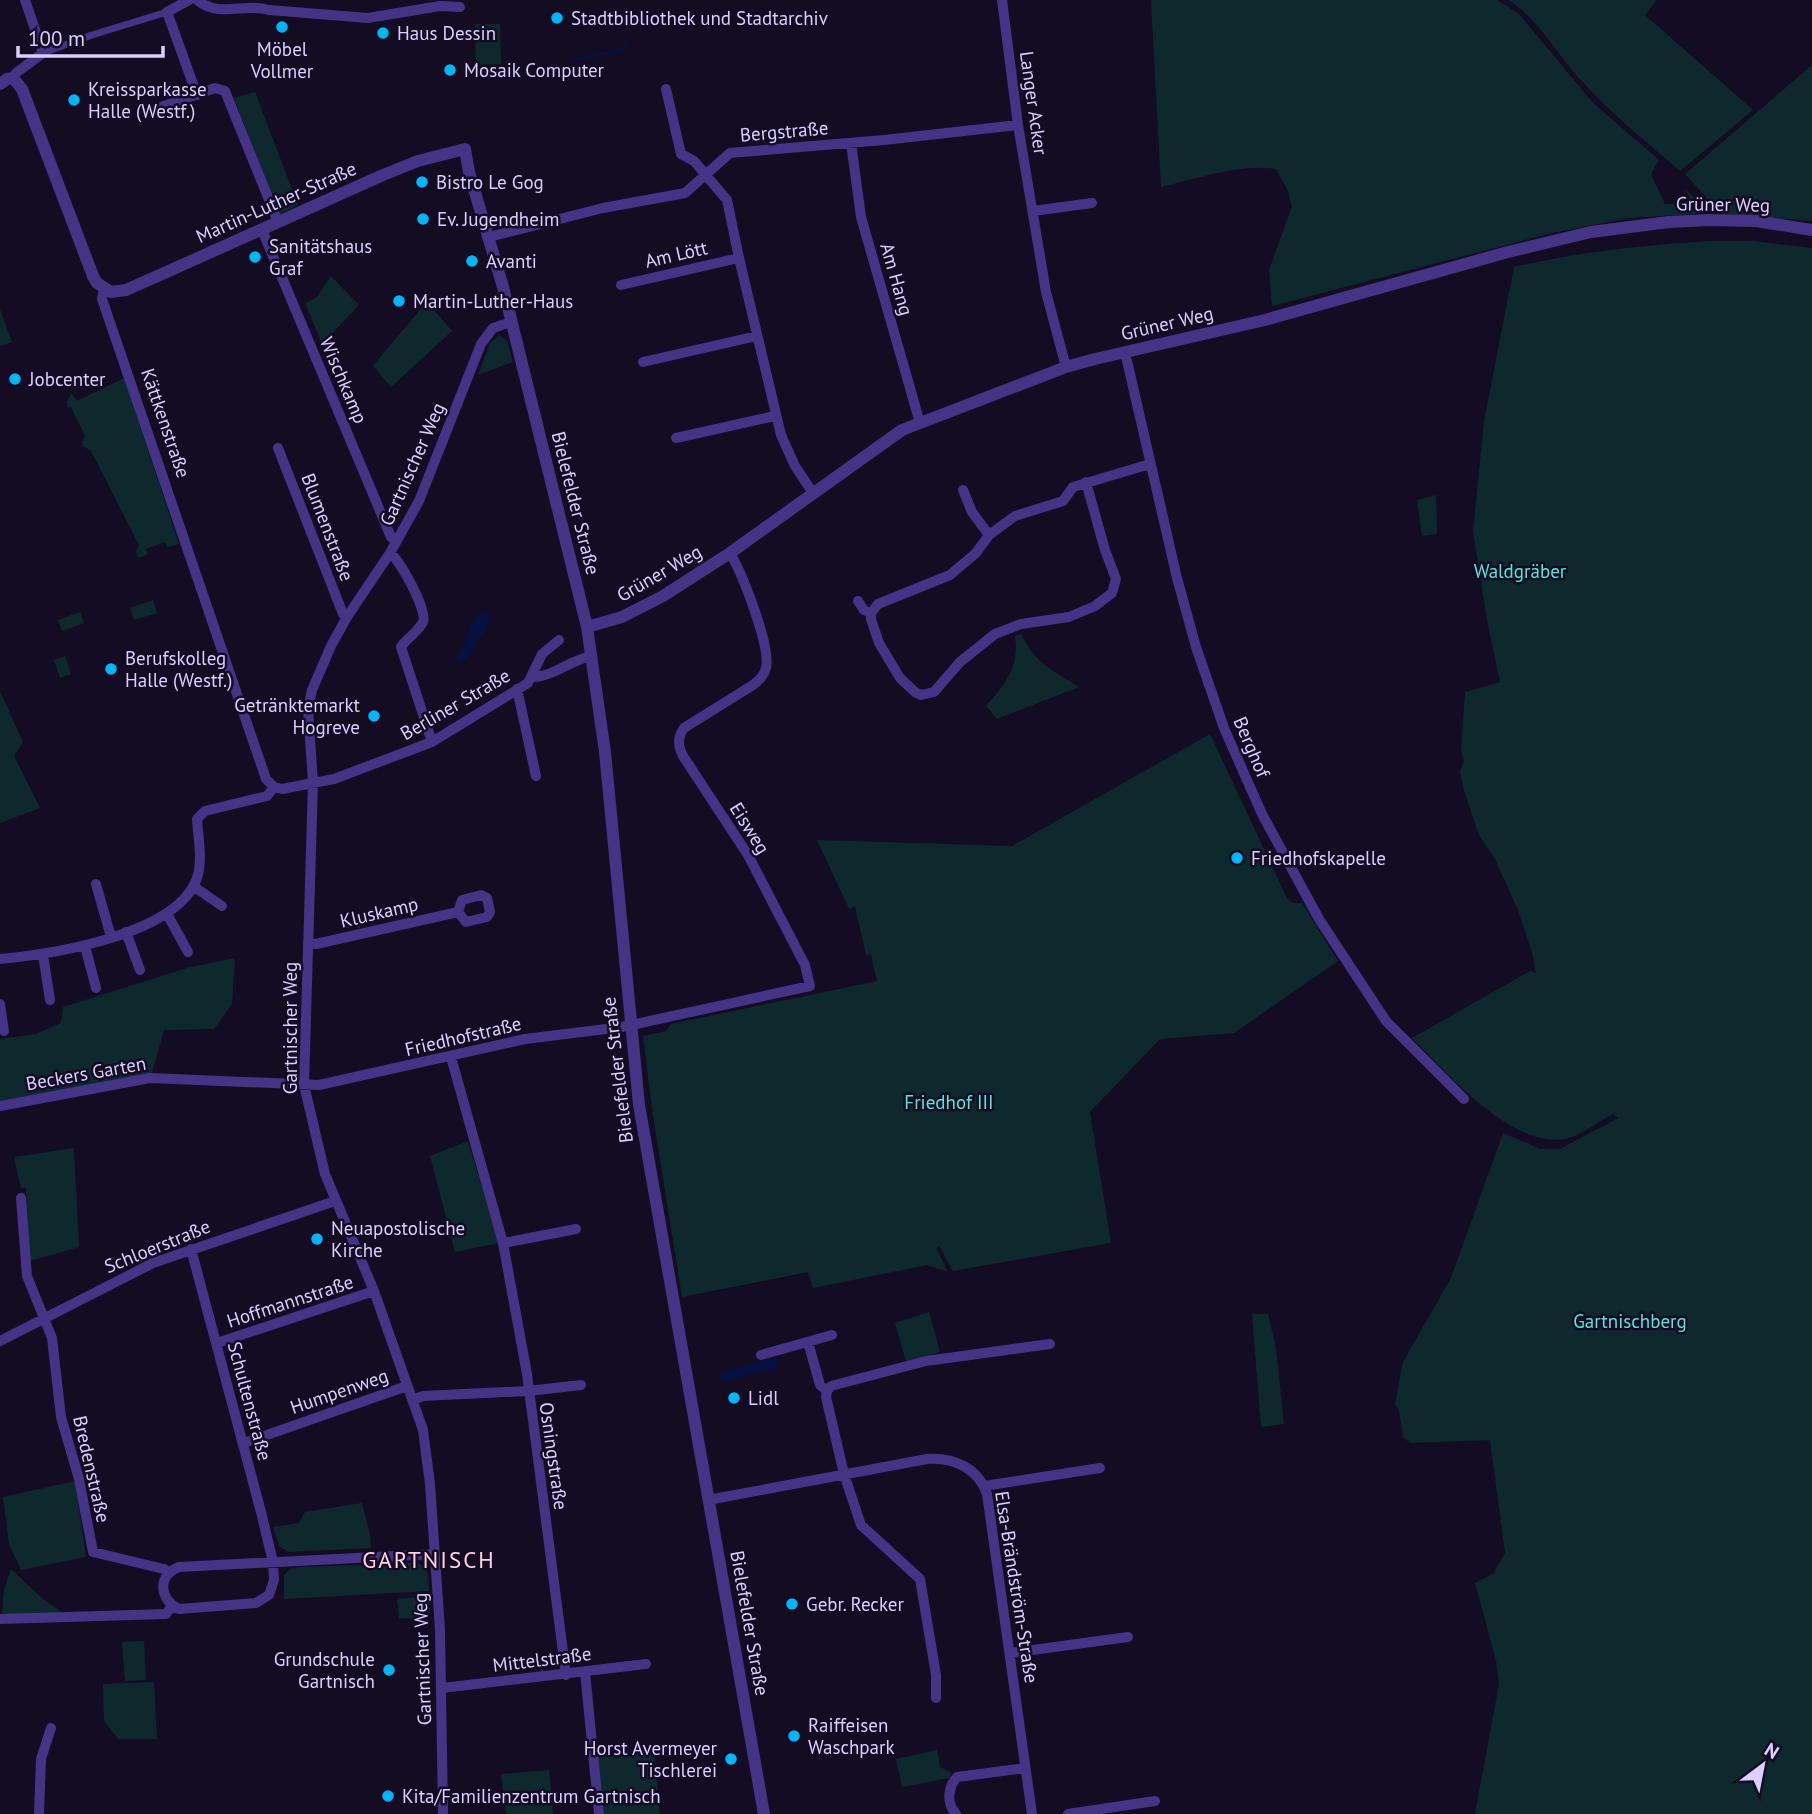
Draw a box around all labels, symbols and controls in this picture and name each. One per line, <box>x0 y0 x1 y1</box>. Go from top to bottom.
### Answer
place label: Stadtbibliothek und Stadtarchiv <box>571 6 828 30</box>
marker: Stadtbibliothek und Stadtarchiv <box>549 10 565 26</box>
scale bar <box>18 14 163 58</box>
marker: Möbel Vollmer <box>274 19 290 35</box>
place label: Haus Dessin <box>397 21 496 45</box>
text: 100 m <box>28 25 85 52</box>
marker: Haus Dessin <box>375 25 391 41</box>
place label: Möbel Vollmer <box>250 37 314 83</box>
street label: Langer Acker <box>1015 50 1053 157</box>
place label: Mosaik Computer <box>464 58 605 82</box>
marker: Mosaik Computer <box>442 62 458 78</box>
place label: Kreissparkasse Halle (Westf.) <box>88 77 207 123</box>
marker: Kreissparkasse Halle (Westf.) <box>66 92 82 108</box>
street label: Bergstraße <box>739 115 829 147</box>
street label: Martin-Luther-Straße <box>192 156 360 248</box>
place label: Bistro Le Gog <box>436 170 544 194</box>
marker: Bistro Le Gog <box>414 174 430 190</box>
street label: Grüner Weg <box>1676 191 1770 217</box>
place label: Ev. Jugendheim <box>437 207 559 231</box>
marker: Ev. Jugendheim <box>415 211 431 227</box>
place label: Sanitätshaus Graf <box>269 234 372 280</box>
street label: Am Lött <box>642 235 710 273</box>
street label: Am Hang <box>875 240 919 318</box>
marker: Sanitätshaus Graf <box>247 249 263 265</box>
place label: Avanti <box>486 249 537 273</box>
marker: Avanti <box>464 253 480 269</box>
place label: Martin-Luther-Haus <box>413 289 573 313</box>
marker: Martin-Luther-Haus <box>391 293 407 309</box>
street label: Grüner Weg <box>1118 301 1216 345</box>
street label: Wischkamp <box>315 333 373 427</box>
street label: Kättkenstraße <box>136 365 196 481</box>
place label: Jobcenter <box>28 367 106 391</box>
marker: Jobcenter <box>7 371 23 387</box>
street label: Gartnischer Weg <box>374 399 450 529</box>
street label: Bielefelder Straße <box>547 429 605 577</box>
street label: Blumenstraße <box>296 470 360 584</box>
street label: Grüner Weg <box>612 539 706 607</box>
park label: Waldgräber <box>1474 559 1567 583</box>
place label: Berufskolleg Halle (Westf.) <box>125 646 232 692</box>
marker: Berufskolleg Halle (Westf.) <box>103 661 119 677</box>
street label: Berliner Straße <box>396 663 514 745</box>
place label: Getränktemarkt Hogreve <box>234 693 361 739</box>
marker: Getränktemarkt Hogreve <box>366 708 382 724</box>
street label: Berghof <box>1228 713 1276 782</box>
street label: Eisweg <box>725 798 775 858</box>
place label: Friedhofskapelle <box>1251 846 1386 870</box>
marker: Friedhofskapelle <box>1229 850 1245 866</box>
street label: Kluskamp <box>338 891 420 933</box>
street label: Gartnischer Weg <box>278 962 302 1094</box>
street label: Bielefelder Straße <box>596 996 638 1144</box>
street label: Friedhofstraße <box>402 1011 524 1061</box>
street label: Beckers Garten <box>24 1051 148 1095</box>
park label: Friedhof III <box>904 1090 994 1114</box>
street label: Schloerstraße <box>101 1214 213 1278</box>
place label: Neuapostolische Kirche <box>331 1216 465 1262</box>
marker: Neuapostolische Kirche <box>309 1231 325 1247</box>
street label: Hoffmannstraße <box>224 1269 356 1333</box>
park label: Gartnischberg <box>1573 1309 1687 1333</box>
street label: Schultenstraße <box>223 1339 277 1463</box>
street label: Humpenweg <box>287 1363 391 1419</box>
place label: Lidl <box>748 1386 779 1410</box>
marker: Lidl <box>726 1390 742 1406</box>
street label: Osningstraße <box>535 1401 573 1511</box>
street label: Bredenstraße <box>68 1413 116 1525</box>
street label: Elsa-Brändström-Straße <box>990 1489 1044 1685</box>
district label: GARTNISCH <box>362 1545 496 1574</box>
street label: Bielefelder Straße <box>725 1549 775 1697</box>
street label: Gartnischer Weg <box>408 1592 436 1726</box>
place label: Gebr. Recker <box>806 1592 904 1616</box>
marker: Gebr. Recker <box>784 1596 800 1612</box>
street label: Mittelstraße <box>491 1641 593 1677</box>
place label: Grundschule Gartnisch <box>274 1647 375 1693</box>
marker: Grundschule Gartnisch <box>381 1662 397 1678</box>
place label: Raiffeisen Waschpark <box>808 1713 895 1759</box>
marker: Raiffeisen Waschpark <box>786 1728 802 1744</box>
north arrow <box>1728 1730 1798 1800</box>
place label: Horst Avermeyer Tischlerei <box>584 1736 718 1782</box>
text: N <box>1760 1737 1784 1764</box>
marker: Horst Avermeyer Tischlerei <box>723 1751 739 1767</box>
place label: Kita/Familienzentrum Gartnisch <box>402 1784 661 1808</box>
marker: Kita/Familienzentrum Gartnisch <box>380 1788 396 1804</box>

